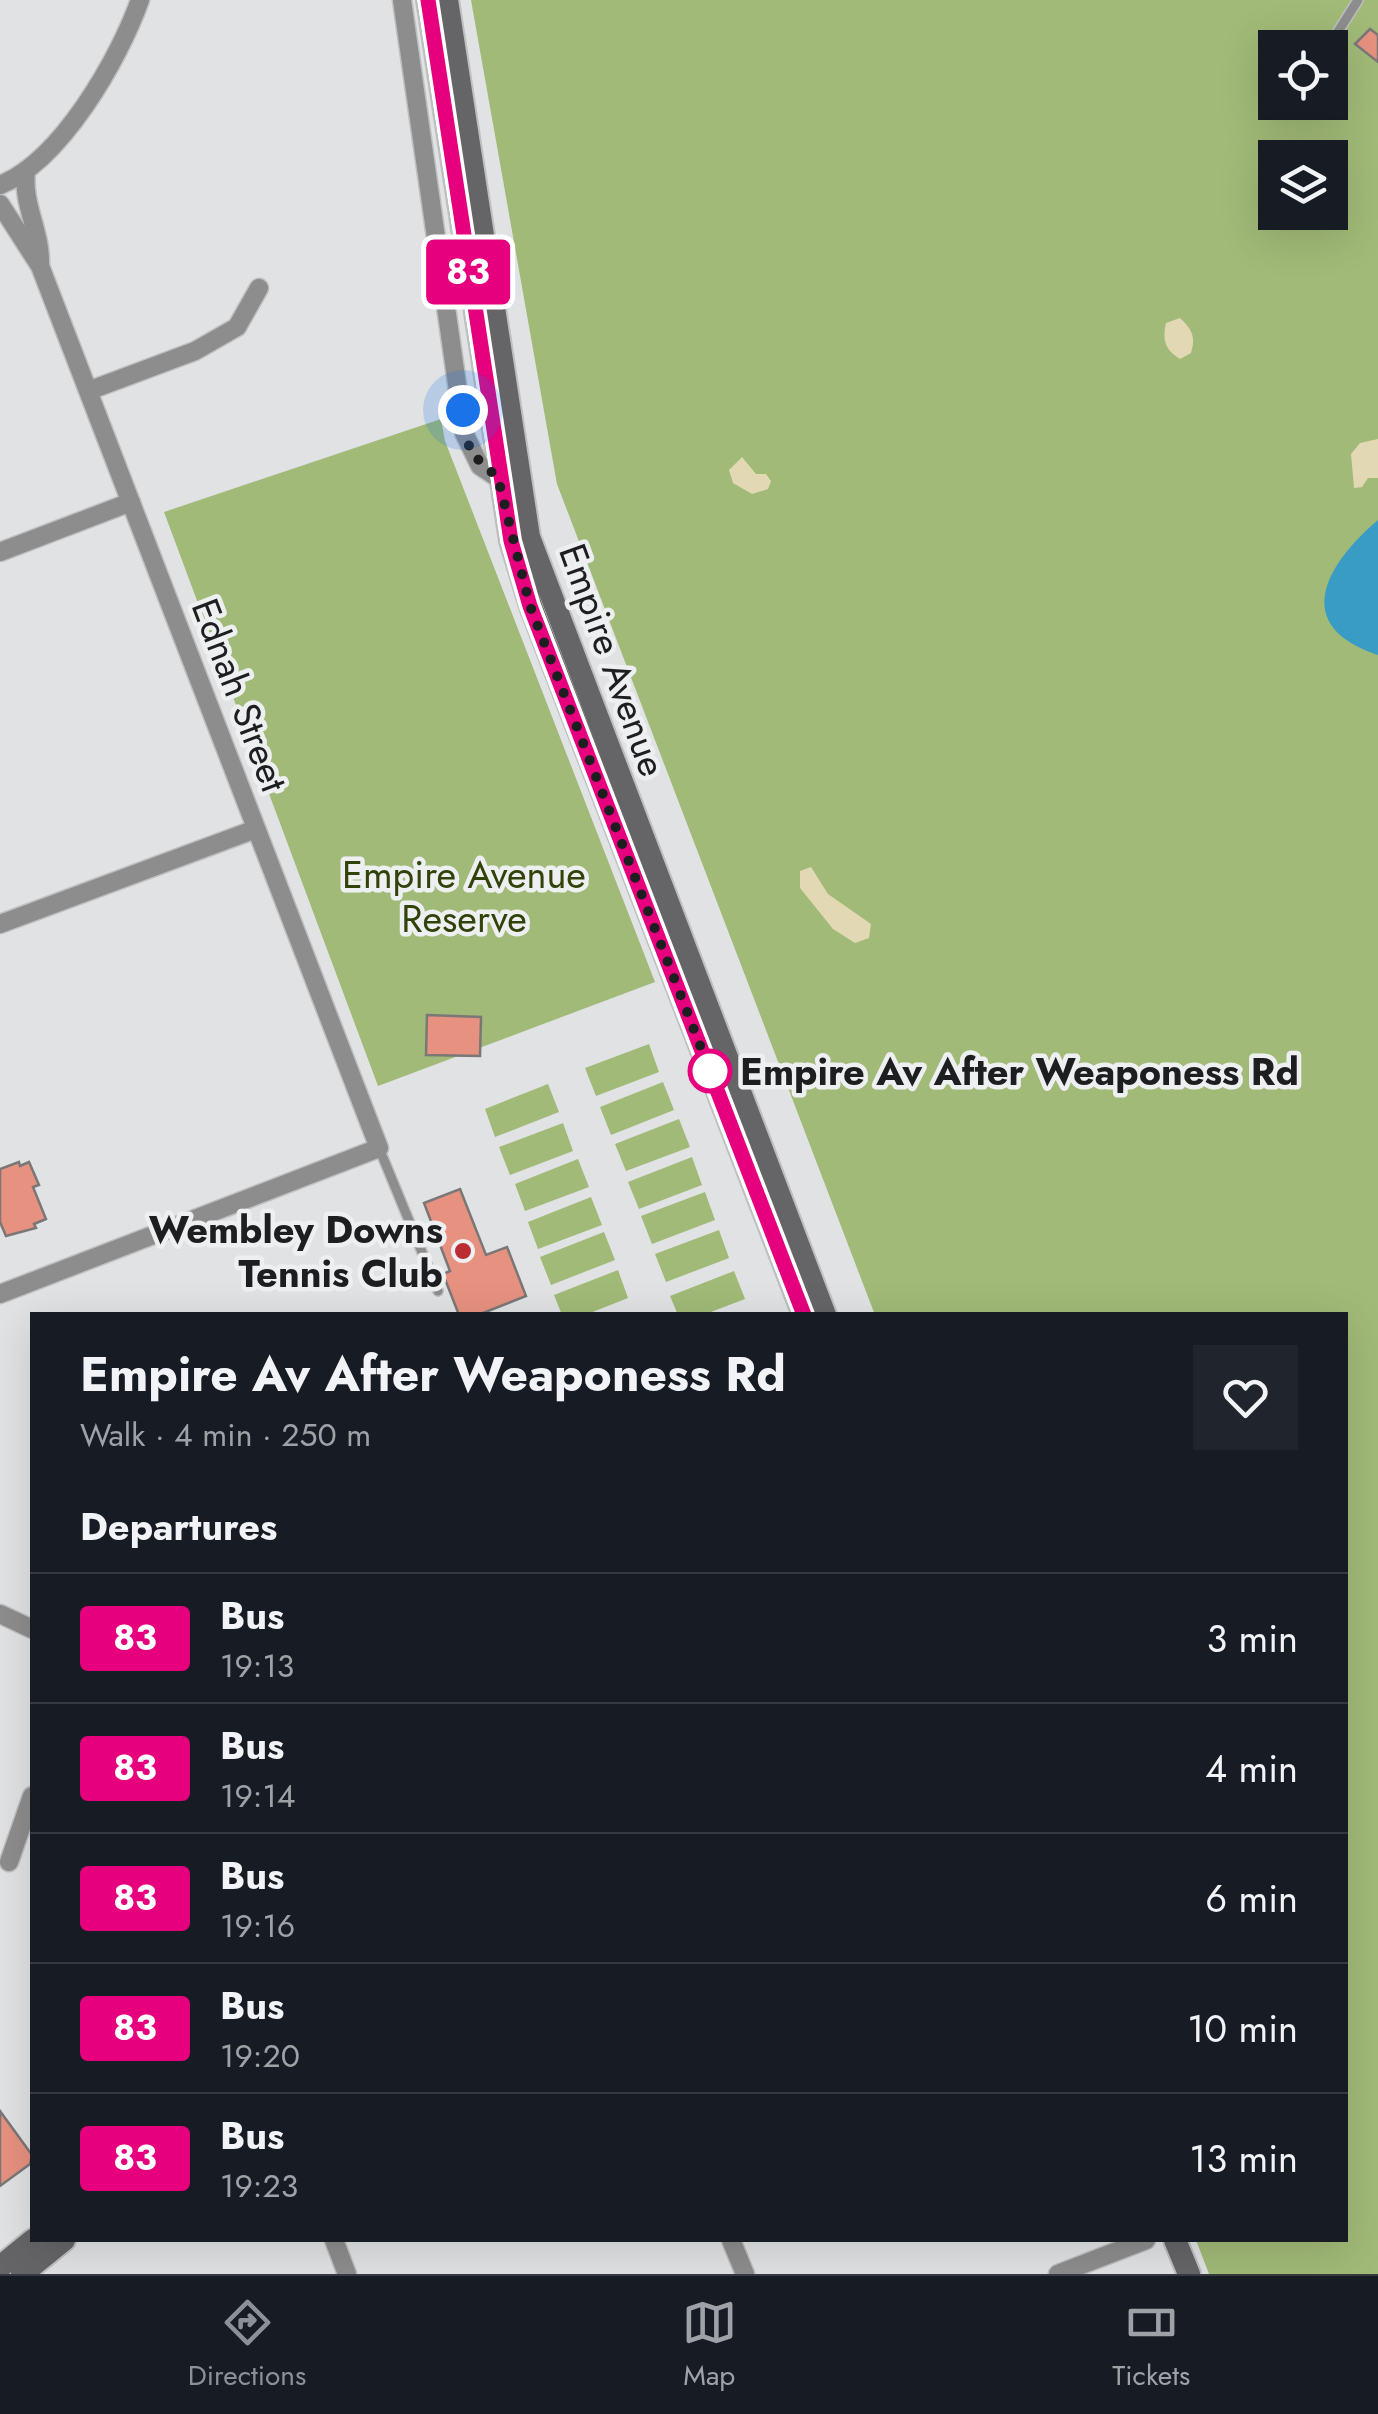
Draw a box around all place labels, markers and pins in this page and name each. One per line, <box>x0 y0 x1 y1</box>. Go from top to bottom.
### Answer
place label: Empire Av After Weaponess Rd <box>740 1044 1299 1099</box>
marker: Empire Av After Weaponess Rd <box>689 1050 731 1092</box>
place label: Wembley Downs Tennis Club <box>149 1202 443 1301</box>
marker: Wembley Downs Tennis Club <box>452 1240 474 1262</box>

